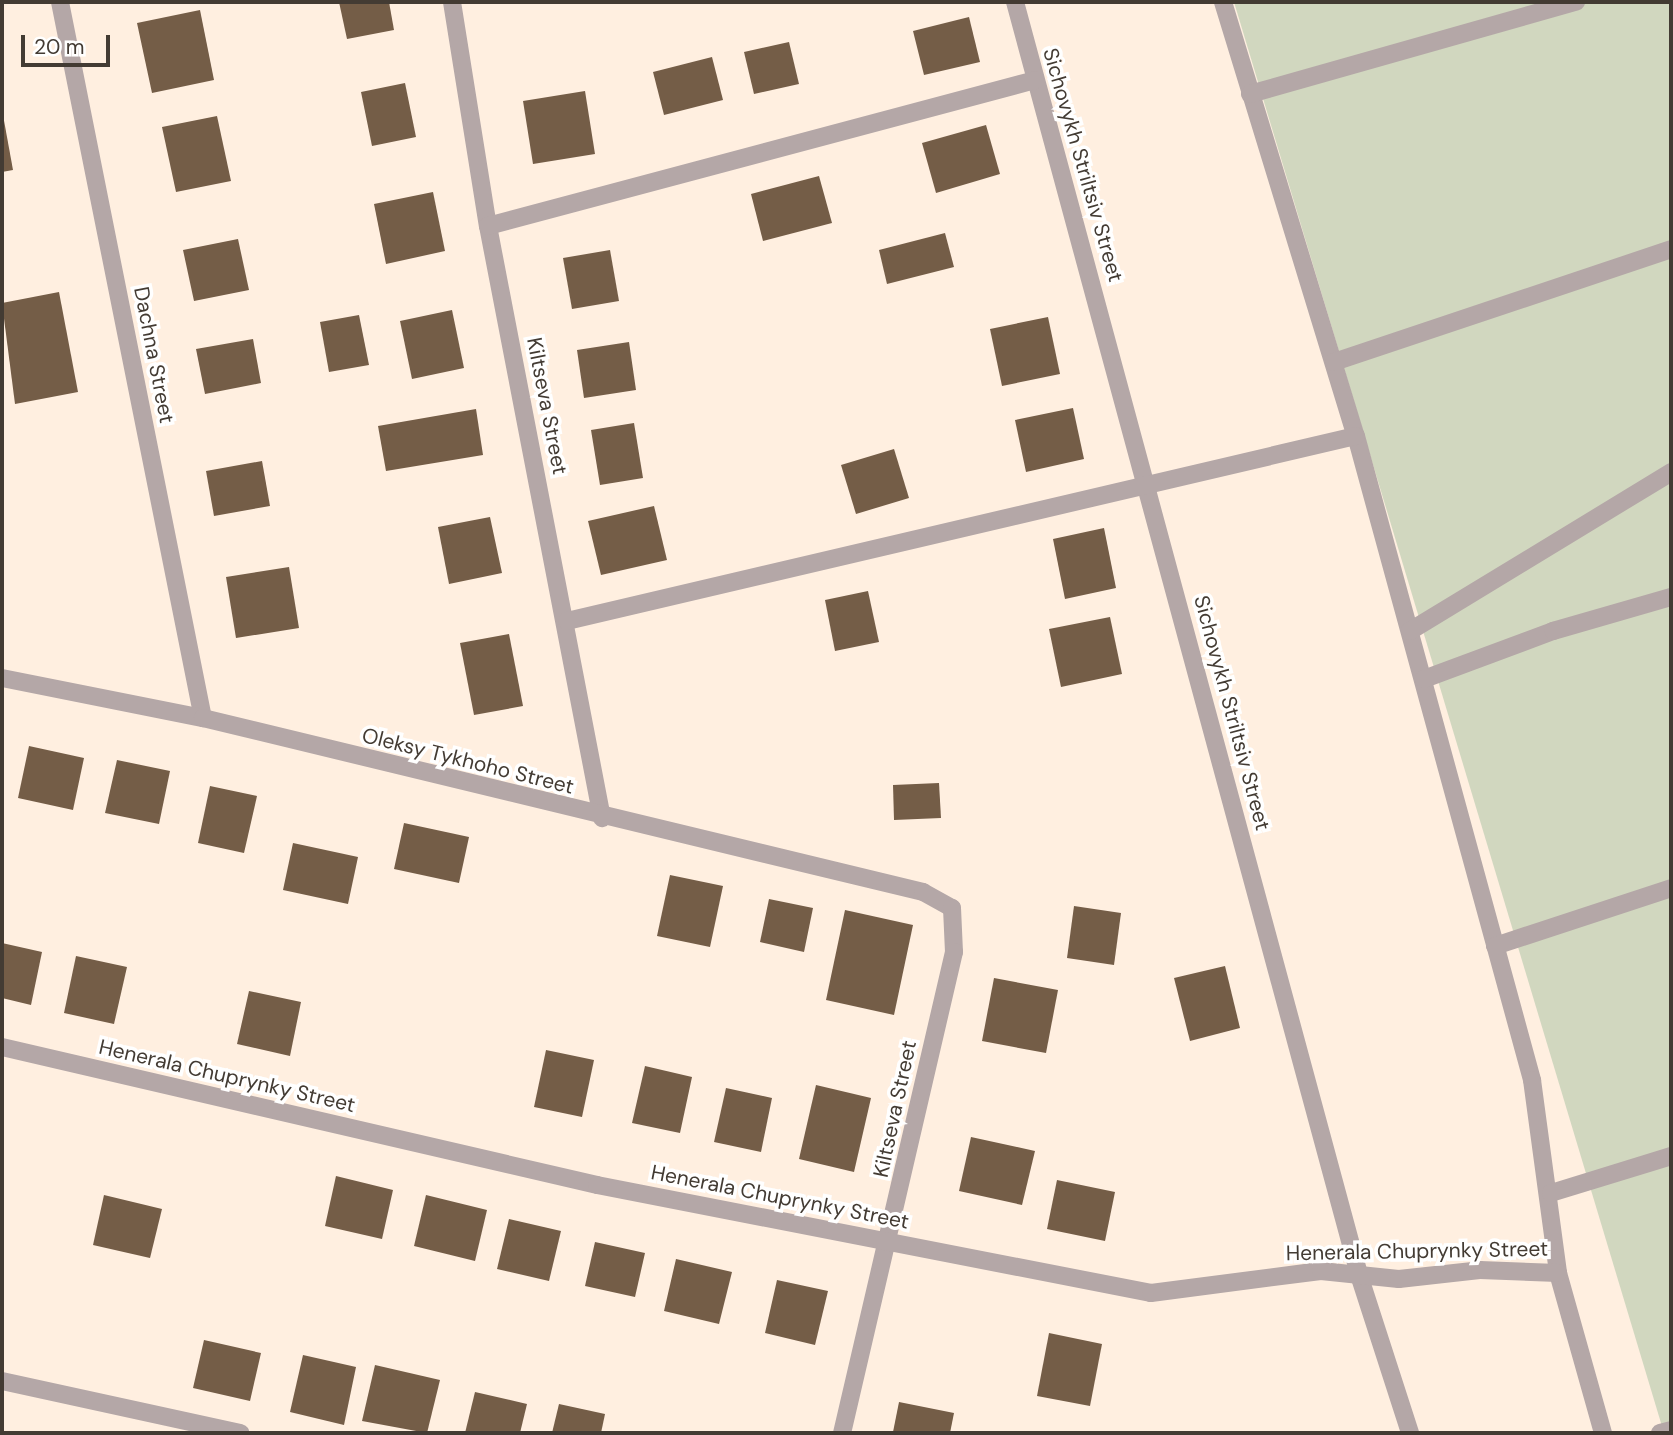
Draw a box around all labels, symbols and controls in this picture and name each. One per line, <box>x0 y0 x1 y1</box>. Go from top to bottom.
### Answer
scale bar <box>24 21 114 65</box>
text: 20 m <box>34 33 85 61</box>
street label: Sichovykh Striltsiv Street <box>1038 45 1128 285</box>
street label: Dachna Street <box>128 285 180 425</box>
street label: Kiltseva Street <box>521 335 573 477</box>
street label: Sichovykh Striltsiv Street <box>1188 593 1276 833</box>
street label: Oleksy Tykhoho Street <box>360 722 576 800</box>
street label: Henerala Chuprynky Street <box>96 1034 358 1118</box>
street label: Kiltseva Street <box>868 1038 922 1180</box>
street label: Henerala Chuprynky Street <box>649 1160 911 1234</box>
street label: Henerala Chuprynky Street <box>1286 1236 1548 1266</box>

